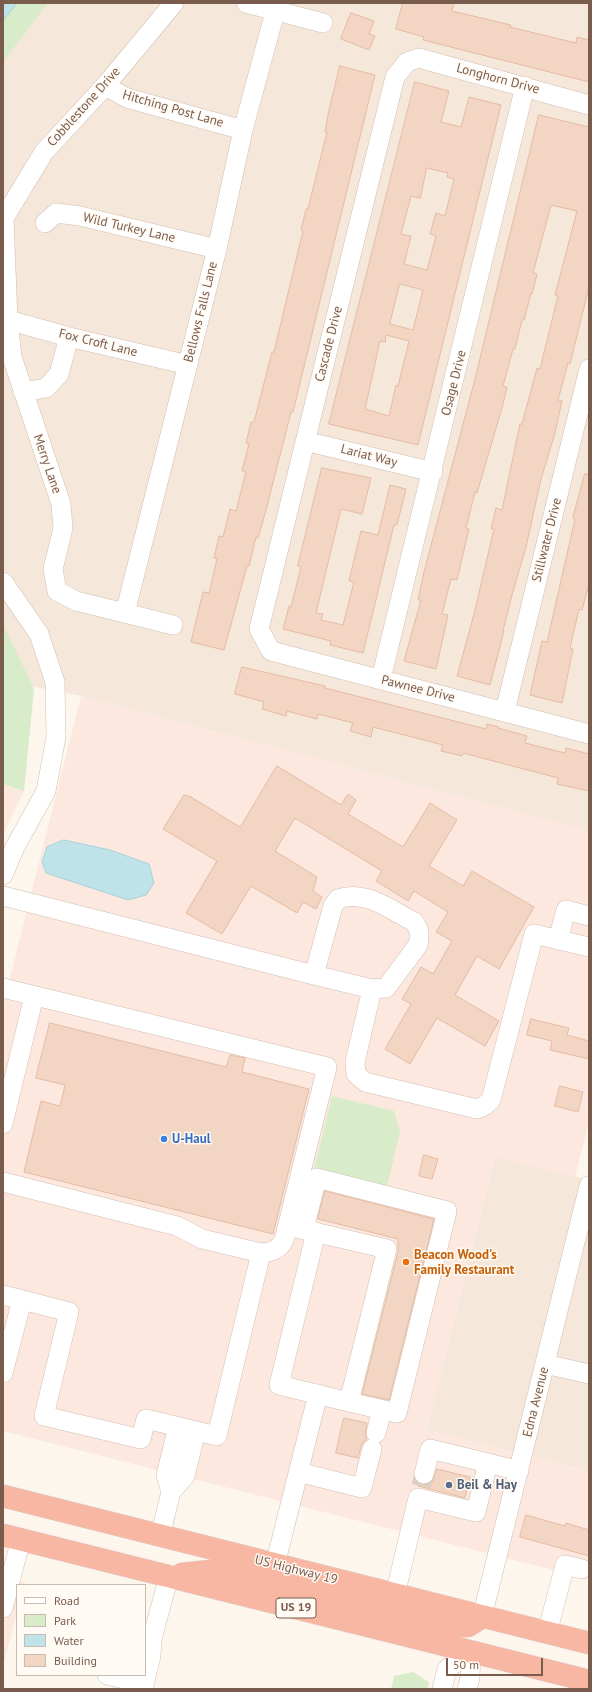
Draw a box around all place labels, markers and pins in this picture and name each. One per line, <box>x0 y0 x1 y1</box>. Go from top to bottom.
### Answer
place label: U-Haul <box>172 1131 211 1147</box>
marker: U-Haul <box>159 1134 169 1144</box>
place label: Beacon Wood's Family Restaurant <box>414 1247 514 1278</box>
marker: Beacon Wood's Family Restaurant <box>401 1257 411 1267</box>
place label: Beil & Hay <box>457 1477 517 1493</box>
marker: Beil & Hay <box>444 1480 454 1490</box>

